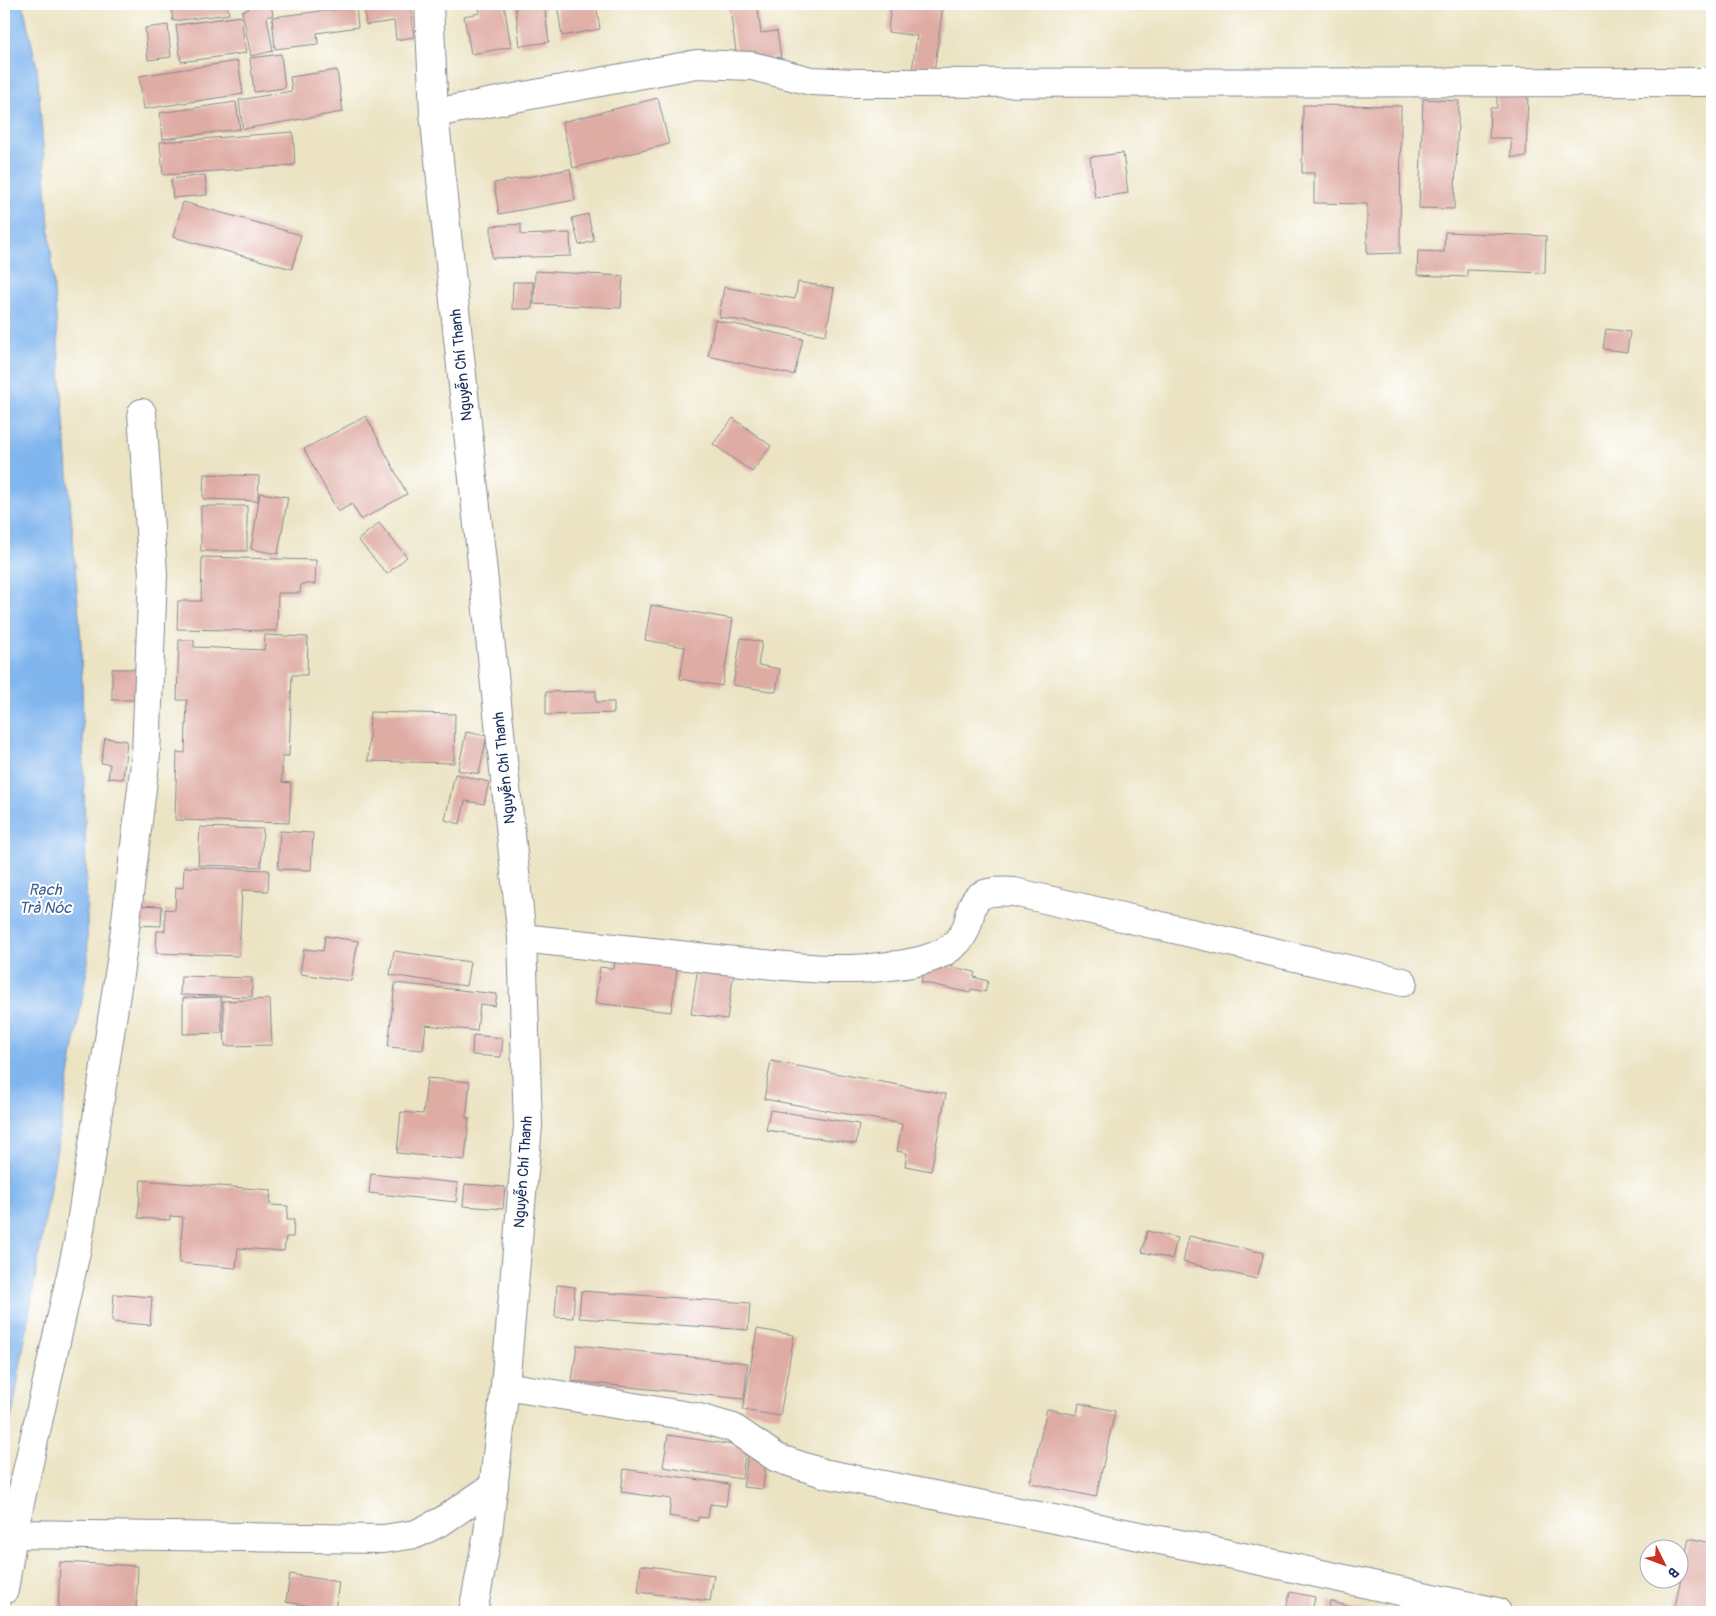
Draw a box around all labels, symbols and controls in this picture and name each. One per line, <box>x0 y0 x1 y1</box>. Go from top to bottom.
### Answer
street label: Nguyễn Chí Thanh <box>446 308 477 422</box>
street label: Nguyễn Chí Thanh <box>489 711 520 825</box>
water label: Rạch Trà Nóc <box>19 880 72 918</box>
street label: Nguyễn Chí Thanh <box>510 1115 537 1229</box>
north arrow <box>1638 1538 1688 1588</box>
text: B <box>1664 1564 1682 1581</box>

